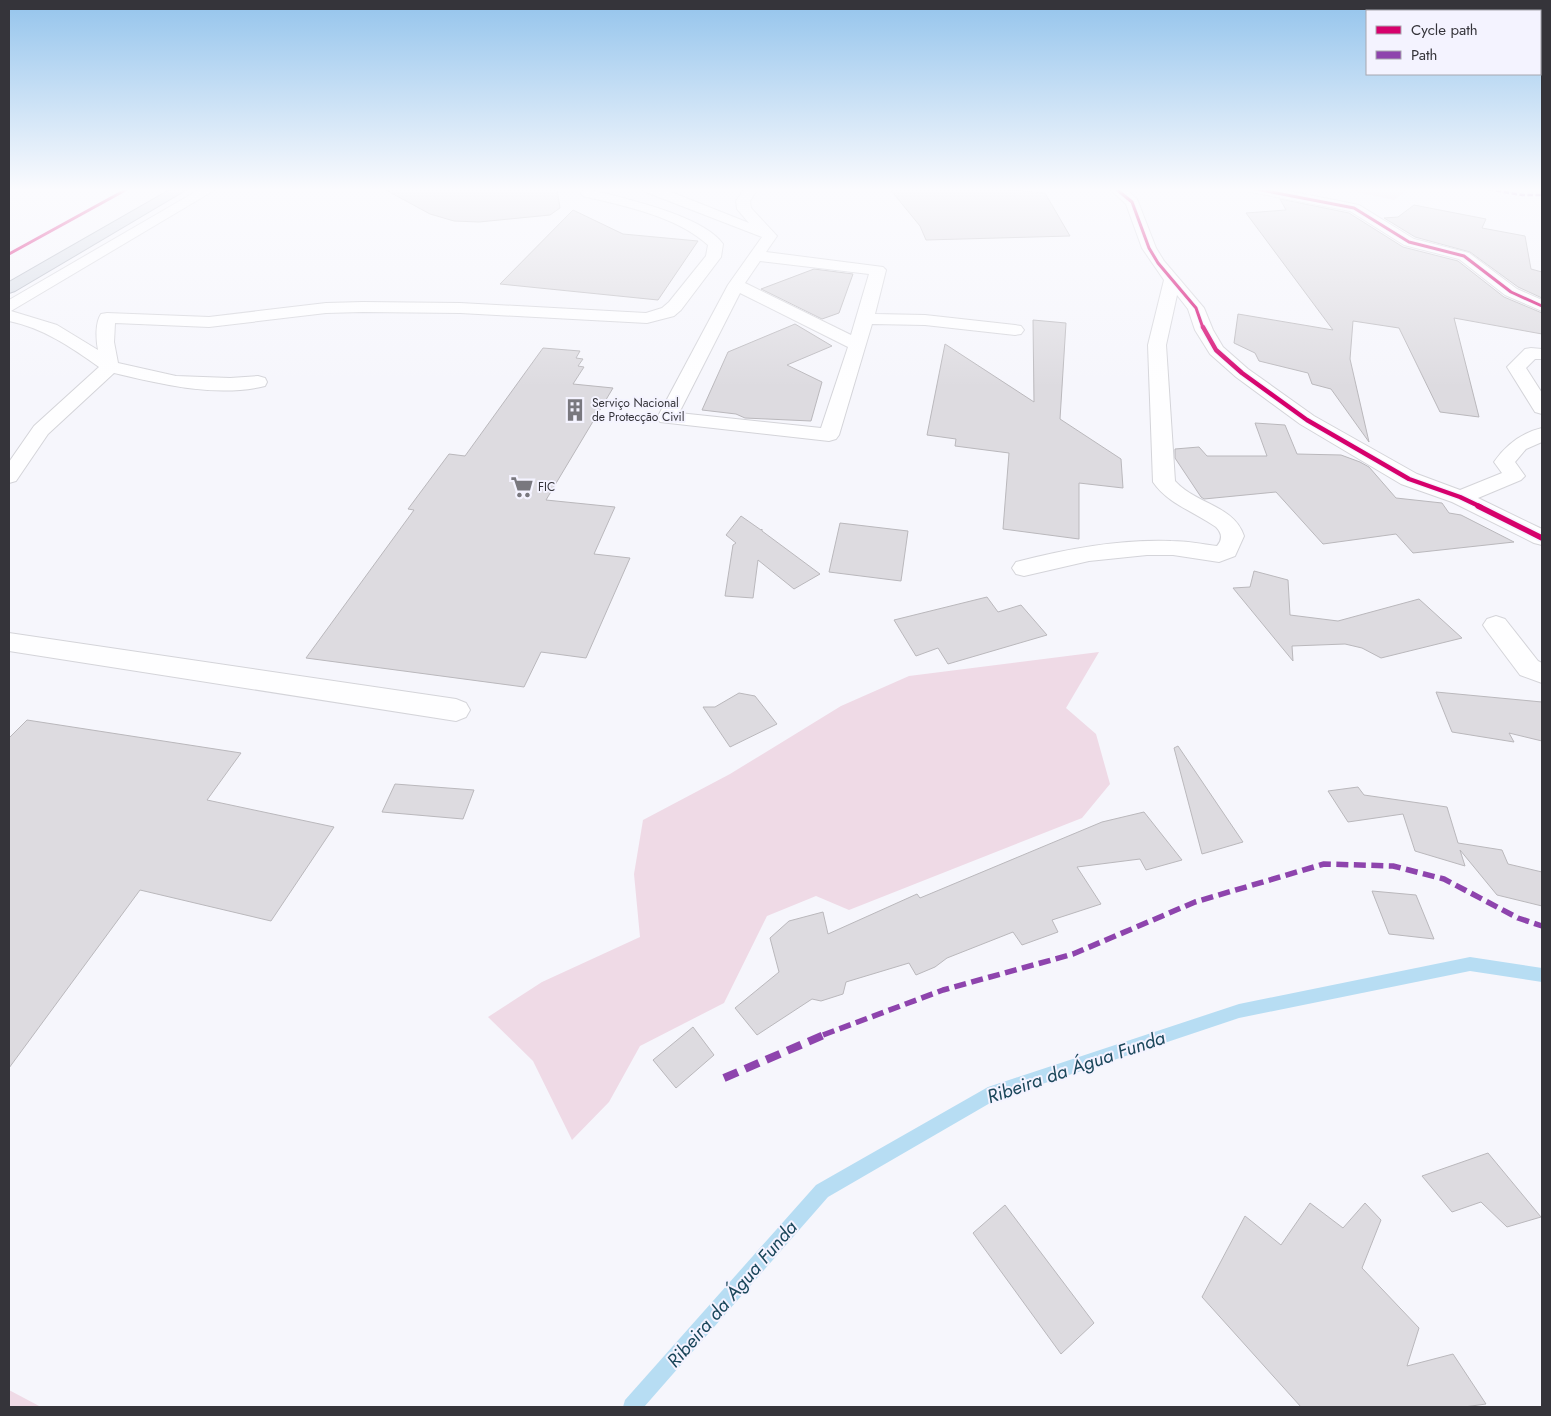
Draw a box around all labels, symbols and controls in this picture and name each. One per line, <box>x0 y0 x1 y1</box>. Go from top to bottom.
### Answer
legend <box>1366 10 1541 75</box>
text: Cycle path <box>1411 19 1478 41</box>
text: Path <box>1411 44 1437 66</box>
place label: Serviço Nacional de Protecção Civil <box>592 394 684 426</box>
building icon: Serviço Nacional de Protecção Civil <box>562 397 588 423</box>
supermarket icon: FIC <box>509 474 535 500</box>
place label: FIC <box>538 478 555 496</box>
water label: Ribeira da Água Funda <box>983 1024 1169 1110</box>
water label: Ribeira da Água Funda <box>660 1214 804 1373</box>

